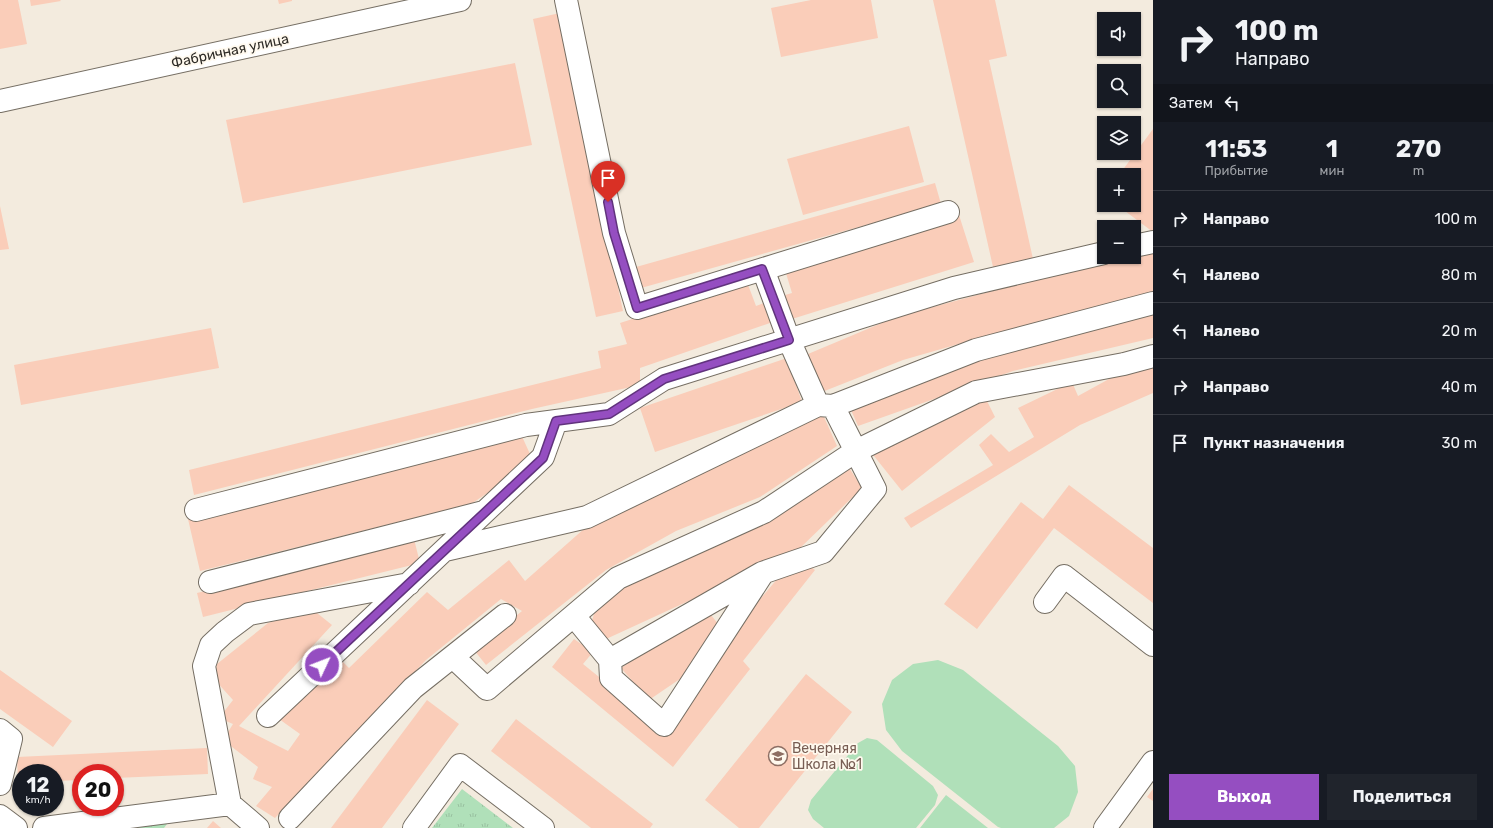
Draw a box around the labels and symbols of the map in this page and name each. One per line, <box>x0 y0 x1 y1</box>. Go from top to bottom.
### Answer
street label: Фабричная улица <box>170 30 290 72</box>
pin <box>591 161 625 202</box>
position arrow <box>301 644 343 686</box>
place label: Вечерняя Школа №1 <box>792 740 862 773</box>
school or university icon: Вечерняя Школа №1 <box>767 745 789 767</box>
speed limit sign: 20 <box>72 764 124 816</box>

